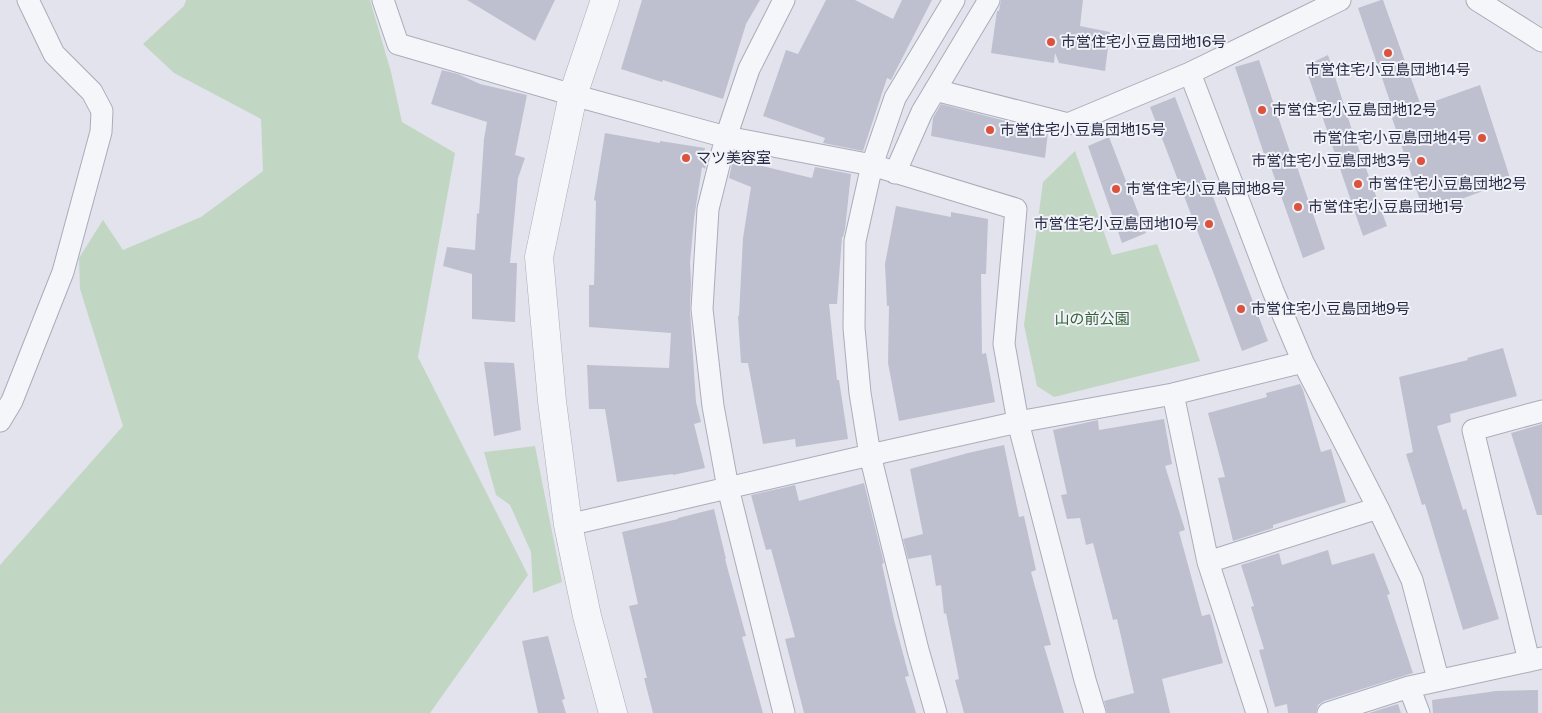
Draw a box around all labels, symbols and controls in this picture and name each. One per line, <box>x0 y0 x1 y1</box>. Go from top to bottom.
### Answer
place label: 市営住宅小豆島団地16号 <box>1061 33 1226 50</box>
marker: 市営住宅小豆島団地16号 <box>1045 36 1057 48</box>
marker: 市営住宅小豆島団地14号 <box>1382 47 1394 59</box>
place label: 市営住宅小豆島団地14号 <box>1305 61 1471 78</box>
place label: 市営住宅小豆島団地12号 <box>1272 101 1437 118</box>
marker: 市営住宅小豆島団地12号 <box>1256 104 1268 116</box>
place label: 市営住宅小豆島団地15号 <box>1000 121 1166 138</box>
marker: 市営住宅小豆島団地15号 <box>984 124 996 136</box>
place label: 市営住宅小豆島団地4号 <box>1313 129 1472 146</box>
marker: 市営住宅小豆島団地4号 <box>1476 132 1488 144</box>
place label: マツ美容室 <box>696 149 771 166</box>
marker: マツ美容室 <box>680 152 692 164</box>
place label: 市営住宅小豆島団地3号 <box>1252 152 1411 169</box>
marker: 市営住宅小豆島団地3号 <box>1415 155 1427 167</box>
place label: 市営住宅小豆島団地2号 <box>1368 175 1527 192</box>
marker: 市営住宅小豆島団地2号 <box>1352 178 1364 190</box>
place label: 市営住宅小豆島団地8号 <box>1126 180 1286 197</box>
marker: 市営住宅小豆島団地8号 <box>1110 183 1122 195</box>
place label: 市営住宅小豆島団地1号 <box>1308 198 1464 215</box>
marker: 市営住宅小豆島団地1号 <box>1292 201 1304 213</box>
place label: 市営住宅小豆島団地10号 <box>1034 215 1199 232</box>
marker: 市営住宅小豆島団地10号 <box>1203 218 1215 230</box>
place label: 市営住宅小豆島団地9号 <box>1251 300 1410 317</box>
marker: 市営住宅小豆島団地9号 <box>1235 303 1247 315</box>
park label: 山の前公園 <box>1054 310 1130 327</box>

